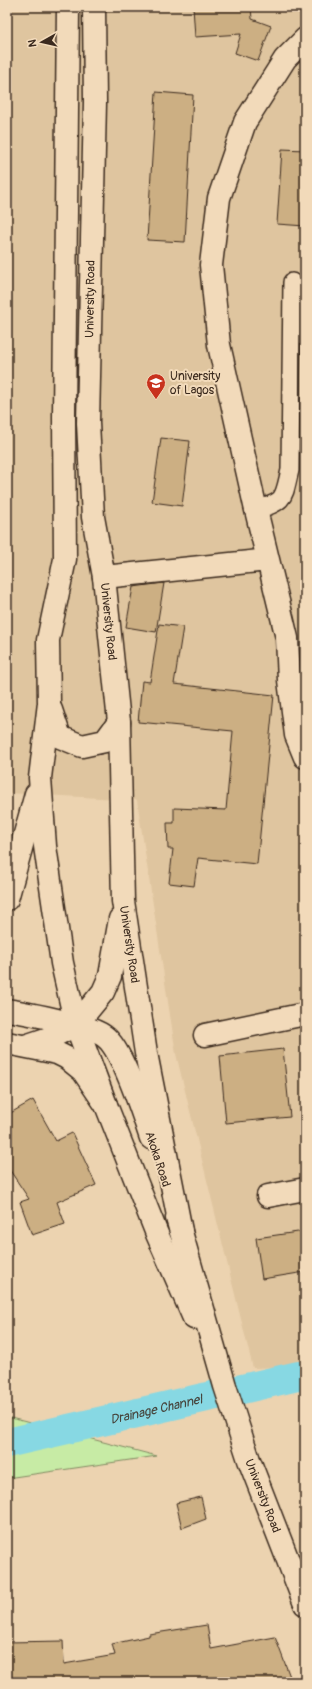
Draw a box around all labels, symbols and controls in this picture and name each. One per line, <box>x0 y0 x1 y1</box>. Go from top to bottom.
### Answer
north arrow <box>22 22 62 62</box>
text: N <box>26 38 40 48</box>
street label: University Road <box>82 260 99 338</box>
place label: University of Lagos <box>170 369 220 398</box>
school or university icon: University of Lagos <box>145 372 167 400</box>
street label: University Road <box>97 582 120 661</box>
street label: University Road <box>116 905 142 984</box>
street label: Akoka Road <box>142 1130 174 1189</box>
water label: Drainage Channel <box>109 1391 206 1428</box>
street label: University Road <box>241 1457 284 1535</box>

